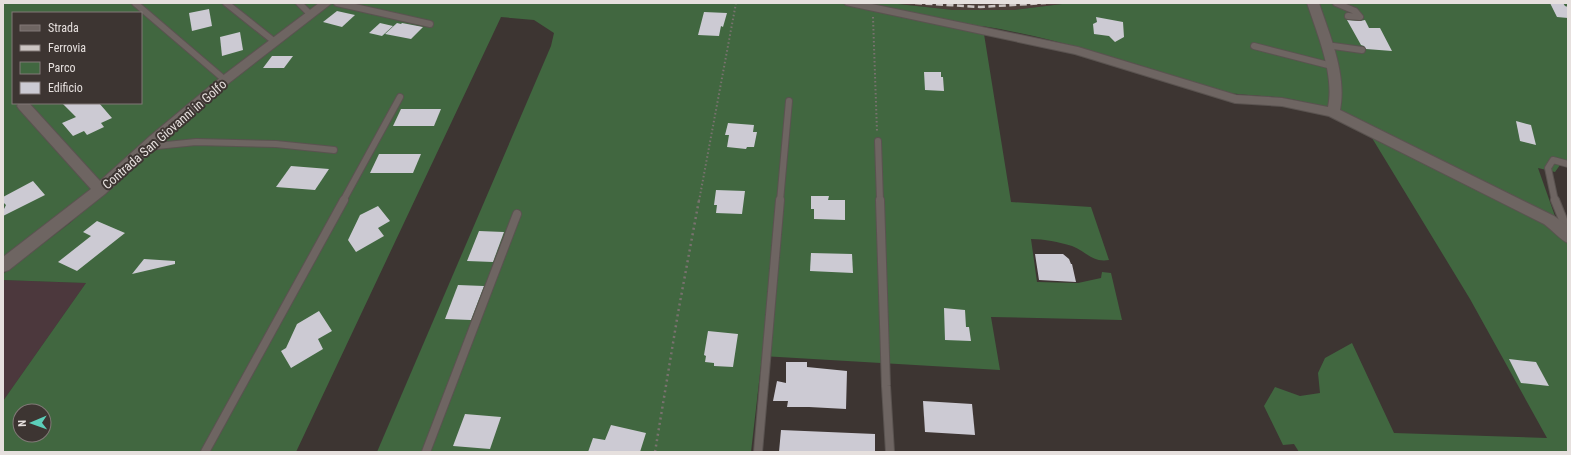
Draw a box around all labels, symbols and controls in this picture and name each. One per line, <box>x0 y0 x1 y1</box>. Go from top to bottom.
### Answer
legend <box>12 12 142 104</box>
text: Strada <box>48 21 79 35</box>
text: Ferrovia <box>48 41 86 55</box>
text: Parco <box>48 61 75 75</box>
street label: Contrada San Giovanni in Golfo <box>99 76 229 192</box>
text: Edificio <box>48 81 83 95</box>
north arrow <box>12 403 52 443</box>
text: N <box>16 419 29 427</box>

